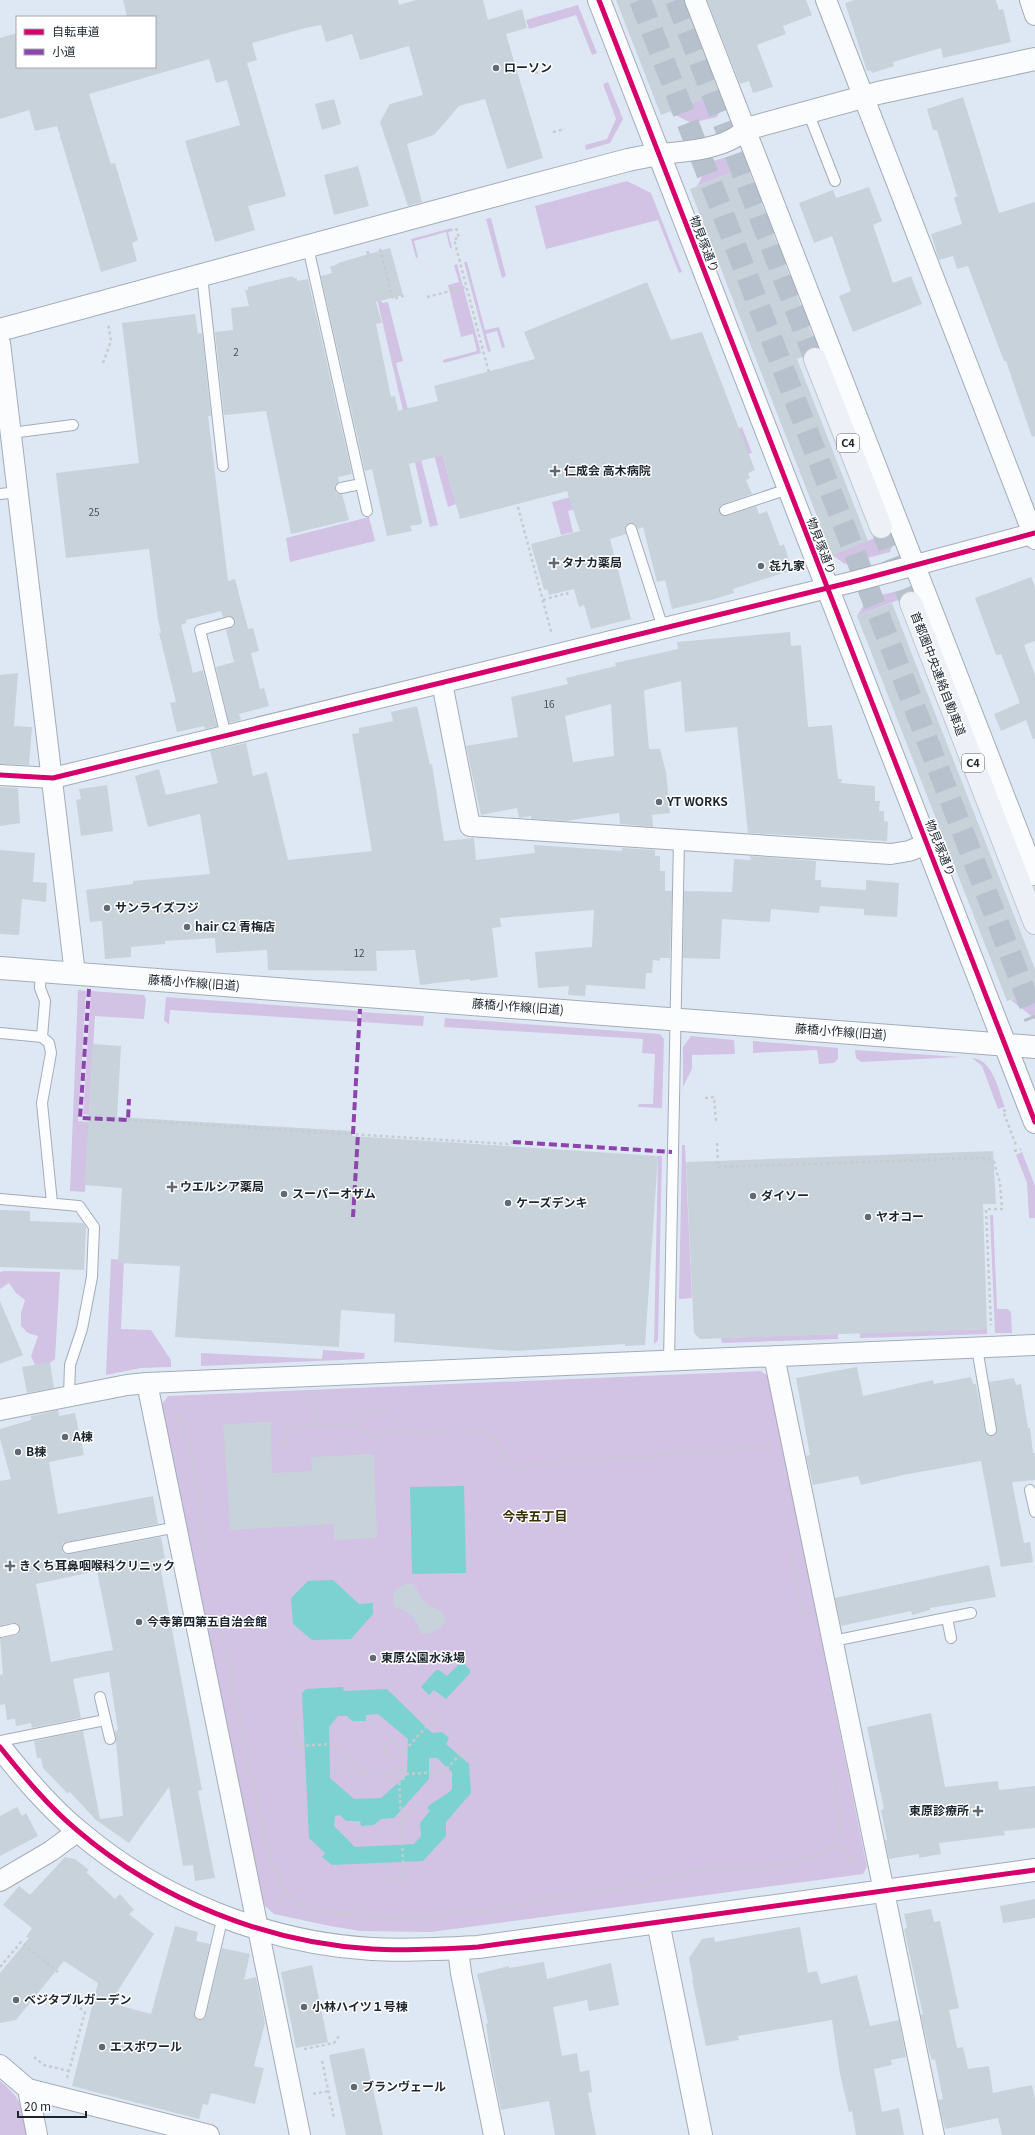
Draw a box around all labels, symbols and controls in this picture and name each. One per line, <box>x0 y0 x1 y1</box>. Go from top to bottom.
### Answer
legend <box>16 16 156 68</box>
text: 自転車道 <box>52 22 100 39</box>
text: 小道 <box>52 42 76 59</box>
place label: ローソン <box>504 58 552 75</box>
marker: ローソン <box>491 63 501 73</box>
street label: 物見塚通り <box>687 212 724 275</box>
house number: 2 <box>233 344 239 359</box>
road number: C4 <box>837 434 859 452</box>
place label: 仁成会 高木病院 <box>564 461 651 478</box>
marker: 仁成会 高木病院 <box>549 465 561 477</box>
house number: 25 <box>88 504 100 519</box>
street label: 物見塚通り <box>804 514 841 577</box>
place label: タナカ薬局 <box>562 553 622 570</box>
place label: 㐂九家 <box>769 556 805 573</box>
marker: タナカ薬局 <box>549 558 559 568</box>
marker: 㐂九家 <box>756 561 766 571</box>
street label: 首都圏中央連絡自動車道 <box>908 609 971 738</box>
house number: 16 <box>543 696 555 711</box>
road number: C4 <box>962 754 984 772</box>
place label: YT WORKS <box>666 792 728 809</box>
marker: YT WORKS <box>654 797 664 807</box>
street label: 物見塚通り <box>922 816 961 878</box>
place label: サンライズフジ <box>115 898 199 915</box>
marker: サンライズフジ <box>102 903 112 913</box>
place label: hair C2 青梅店 <box>195 917 275 934</box>
marker: hair C2 青梅店 <box>182 922 192 932</box>
house number: 12 <box>353 945 365 960</box>
street label: 藤橋小作線(旧道) <box>148 970 241 993</box>
street label: 藤橋小作線(旧道) <box>472 994 565 1017</box>
street label: 藤橋小作線(旧道) <box>795 1019 888 1042</box>
place label: ウエルシア薬局 <box>180 1177 264 1194</box>
marker: ウエルシア薬局 <box>167 1182 177 1192</box>
place label: スーパーオザム <box>292 1184 376 1201</box>
place label: ダイソー <box>761 1186 809 1203</box>
marker: スーパーオザム <box>279 1189 289 1199</box>
marker: ダイソー <box>748 1191 758 1201</box>
place label: ケーズデンキ <box>516 1193 587 1210</box>
marker: ケーズデンキ <box>503 1198 513 1208</box>
place label: ヤオコー <box>876 1207 924 1224</box>
marker: ヤオコー <box>863 1212 873 1222</box>
place label: A棟 <box>72 1427 93 1444</box>
marker: A棟 <box>60 1432 70 1442</box>
place label: B棟 <box>26 1442 46 1459</box>
marker: B棟 <box>13 1447 23 1457</box>
district label: 今寺五丁目 <box>502 1506 568 1525</box>
place label: きくち耳鼻咽喉科クリニック <box>19 1556 175 1573</box>
marker: きくち耳鼻咽喉科クリニック <box>4 1560 16 1572</box>
place label: 今寺第四第五自治会館 <box>147 1612 267 1629</box>
marker: 今寺第四第五自治会館 <box>134 1617 144 1627</box>
place label: 東原公園水泳場 <box>381 1648 465 1665</box>
marker: 東原公園水泳場 <box>368 1653 378 1663</box>
place label: 東原診療所 <box>909 1801 969 1818</box>
marker: 東原診療所 <box>972 1805 984 1817</box>
place label: ベジタブルガーデン <box>24 1990 131 2007</box>
marker: ベジタブルガーデン <box>11 1995 21 2005</box>
place label: 小林ハイツ１号棟 <box>312 1997 408 2014</box>
marker: 小林ハイツ１号棟 <box>299 2002 309 2012</box>
place label: エスポワール <box>110 2037 182 2054</box>
marker: エスポワール <box>97 2042 107 2052</box>
place label: ブランヴェール <box>362 2077 446 2094</box>
marker: ブランヴェール <box>349 2082 359 2092</box>
scale bar <box>18 2093 86 2119</box>
text: 20 m <box>24 2097 51 2114</box>

